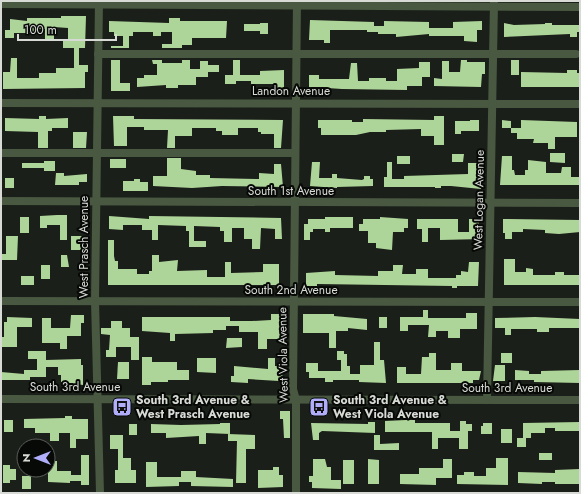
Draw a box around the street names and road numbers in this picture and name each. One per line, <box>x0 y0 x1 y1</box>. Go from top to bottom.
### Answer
street label: Landon Avenue <box>252 82 330 100</box>
street label: West Logan Avenue <box>469 150 489 250</box>
street label: South 1st Avenue <box>248 182 334 200</box>
street label: West Prasch Avenue <box>75 196 93 298</box>
street label: South 2nd Avenue <box>244 281 338 299</box>
street label: West Viola Avenue <box>273 307 293 403</box>
street label: South 3rd Avenue <box>30 378 120 396</box>
street label: South 3rd Avenue <box>462 379 552 397</box>

